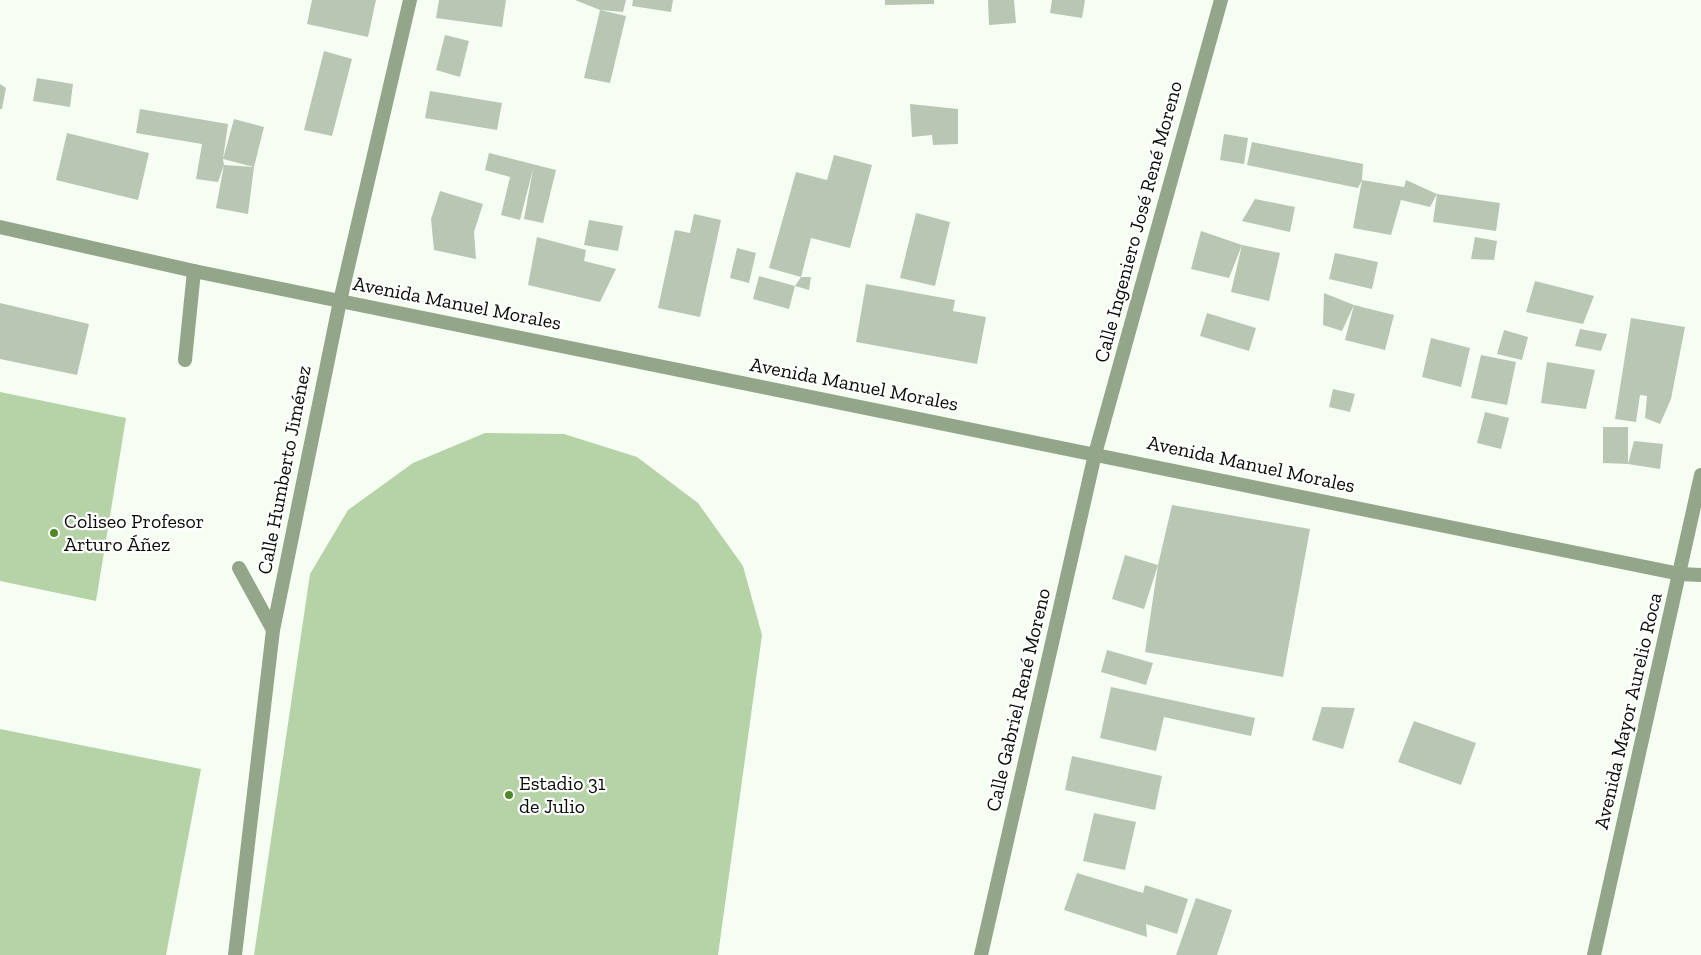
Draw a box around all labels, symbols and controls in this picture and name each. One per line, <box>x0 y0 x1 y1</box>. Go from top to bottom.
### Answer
street label: Calle Ingeniero José René Moreno <box>1090 79 1188 365</box>
street label: Avenida Manuel Morales <box>351 272 563 336</box>
street label: Avenida Manuel Morales <box>748 353 960 417</box>
street label: Calle Humberto Jiménez <box>253 364 317 576</box>
street label: Avenida Manuel Morales <box>1145 431 1357 499</box>
place label: Coliseo Profesor Arturo Áñez <box>64 510 204 557</box>
marker: Coliseo Profesor Arturo Áñez <box>48 527 60 539</box>
street label: Calle Gabriel René Moreno <box>982 586 1056 814</box>
street label: Avenida Mayor Aurelio Roca <box>1590 590 1668 832</box>
place label: Estadio 31 de Julio <box>519 772 605 819</box>
marker: Estadio 31 de Julio <box>503 789 515 801</box>

